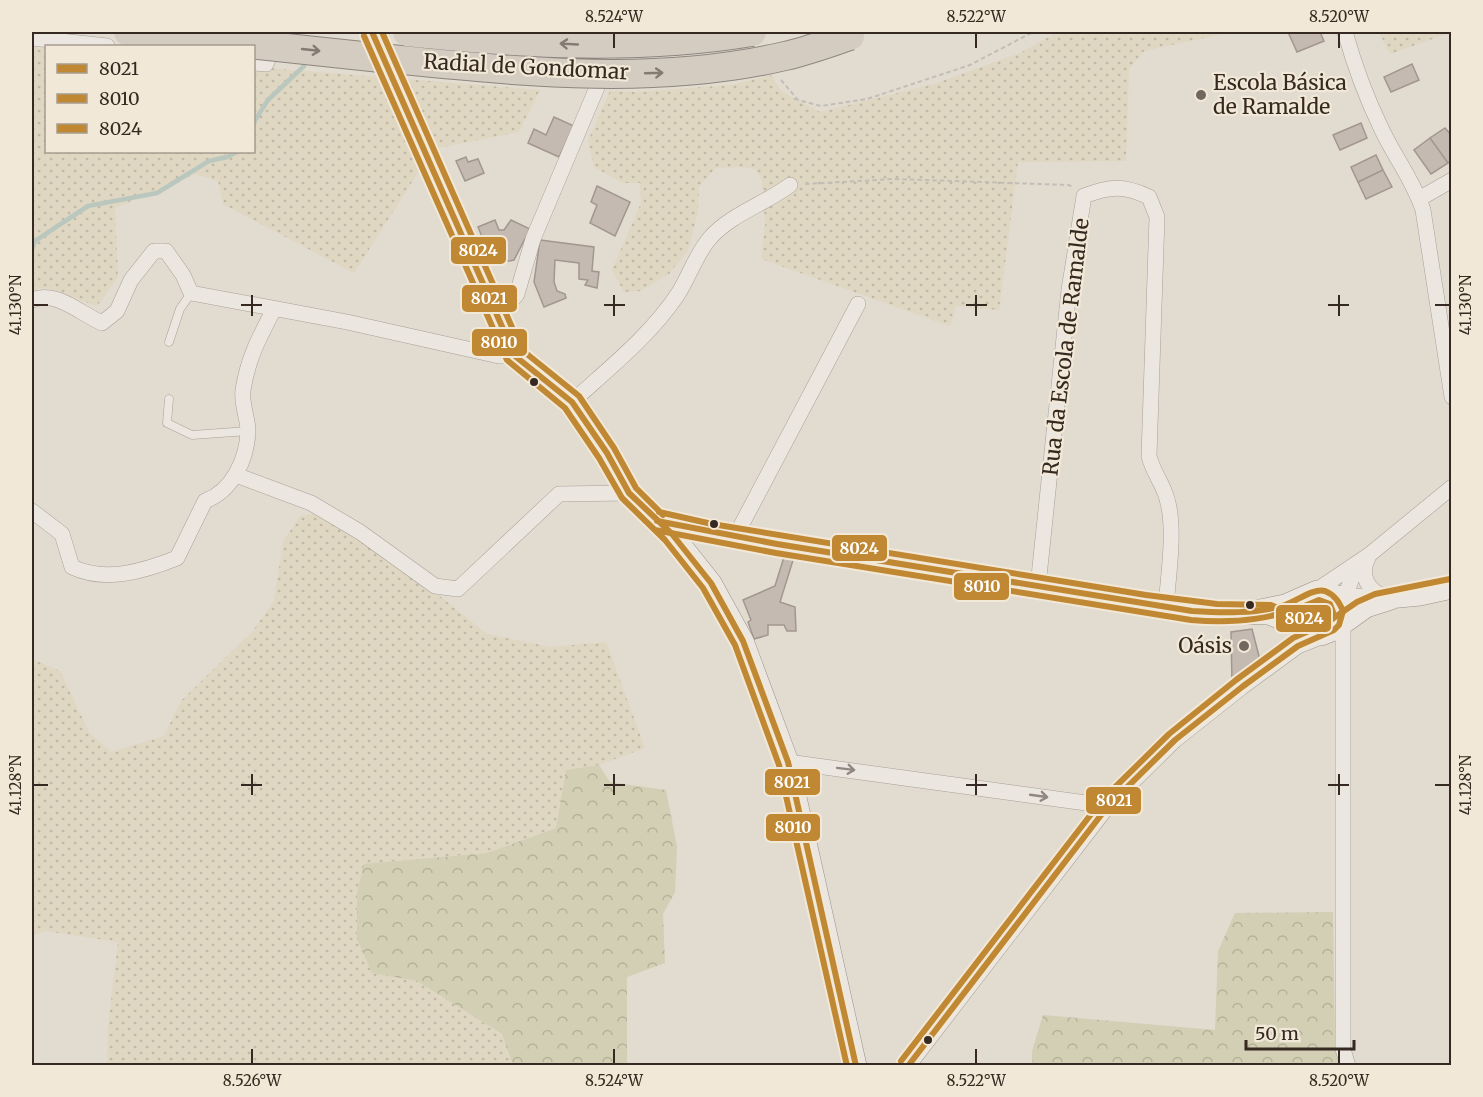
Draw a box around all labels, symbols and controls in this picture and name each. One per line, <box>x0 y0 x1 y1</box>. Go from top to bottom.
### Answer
text: 8.524°W <box>585 7 644 26</box>
text: 8.522°W <box>946 7 1007 26</box>
text: 8.520°W <box>1309 7 1370 26</box>
one-way arrow <box>559 39 579 50</box>
legend <box>45 45 255 153</box>
one-way arrow <box>301 45 320 56</box>
street label: Radial de Gondomar <box>423 48 629 85</box>
text: 8021 <box>99 57 139 80</box>
one-way arrow <box>643 67 663 78</box>
place label: Escola Básica de Ramalde <box>1213 69 1347 120</box>
text: 8010 <box>99 87 140 110</box>
marker: Escola Básica de Ramalde <box>1194 88 1208 102</box>
text: 8024 <box>99 117 142 140</box>
street label: Rua da Escola de Ramalde <box>1036 217 1095 477</box>
line badge: 8024 <box>450 236 507 265</box>
text: 8024 <box>458 240 498 260</box>
text: 41.130°N <box>6 274 25 335</box>
text: 41.130°N <box>1456 274 1475 335</box>
line badge: 8021 <box>461 284 518 313</box>
text: 8021 <box>471 288 508 308</box>
line badge: 8010 <box>471 328 528 357</box>
text: 8010 <box>480 332 518 352</box>
unlabelled marker <box>528 376 540 388</box>
unlabelled marker <box>708 518 720 530</box>
line badge: 8024 <box>831 534 888 562</box>
text: 8024 <box>839 538 879 558</box>
line badge: 8010 <box>953 572 1010 601</box>
text: 8010 <box>963 576 1001 596</box>
unlabelled marker <box>1244 599 1256 611</box>
line badge: 8024 <box>1275 604 1332 633</box>
text: 8024 <box>1284 608 1324 628</box>
place label: Oásis <box>1178 632 1232 659</box>
marker: Oásis <box>1237 639 1251 653</box>
text: 41.128°N <box>6 754 25 815</box>
text: 41.128°N <box>1456 754 1475 815</box>
one-way arrow <box>835 764 855 775</box>
line badge: 8021 <box>764 768 821 796</box>
text: 8021 <box>774 772 811 792</box>
line badge: 8021 <box>1085 786 1142 815</box>
text: 8021 <box>1096 790 1133 810</box>
one-way arrow <box>1028 791 1048 802</box>
line badge: 8010 <box>765 813 821 842</box>
text: 8010 <box>774 817 812 837</box>
scale bar <box>1246 1013 1354 1051</box>
text: 50 m <box>1255 1022 1299 1045</box>
unlabelled marker <box>922 1034 934 1046</box>
text: 8.526°W <box>223 1071 282 1090</box>
text: 8.524°W <box>585 1071 644 1090</box>
text: 8.522°W <box>946 1071 1007 1090</box>
text: 8.520°W <box>1309 1071 1370 1090</box>

